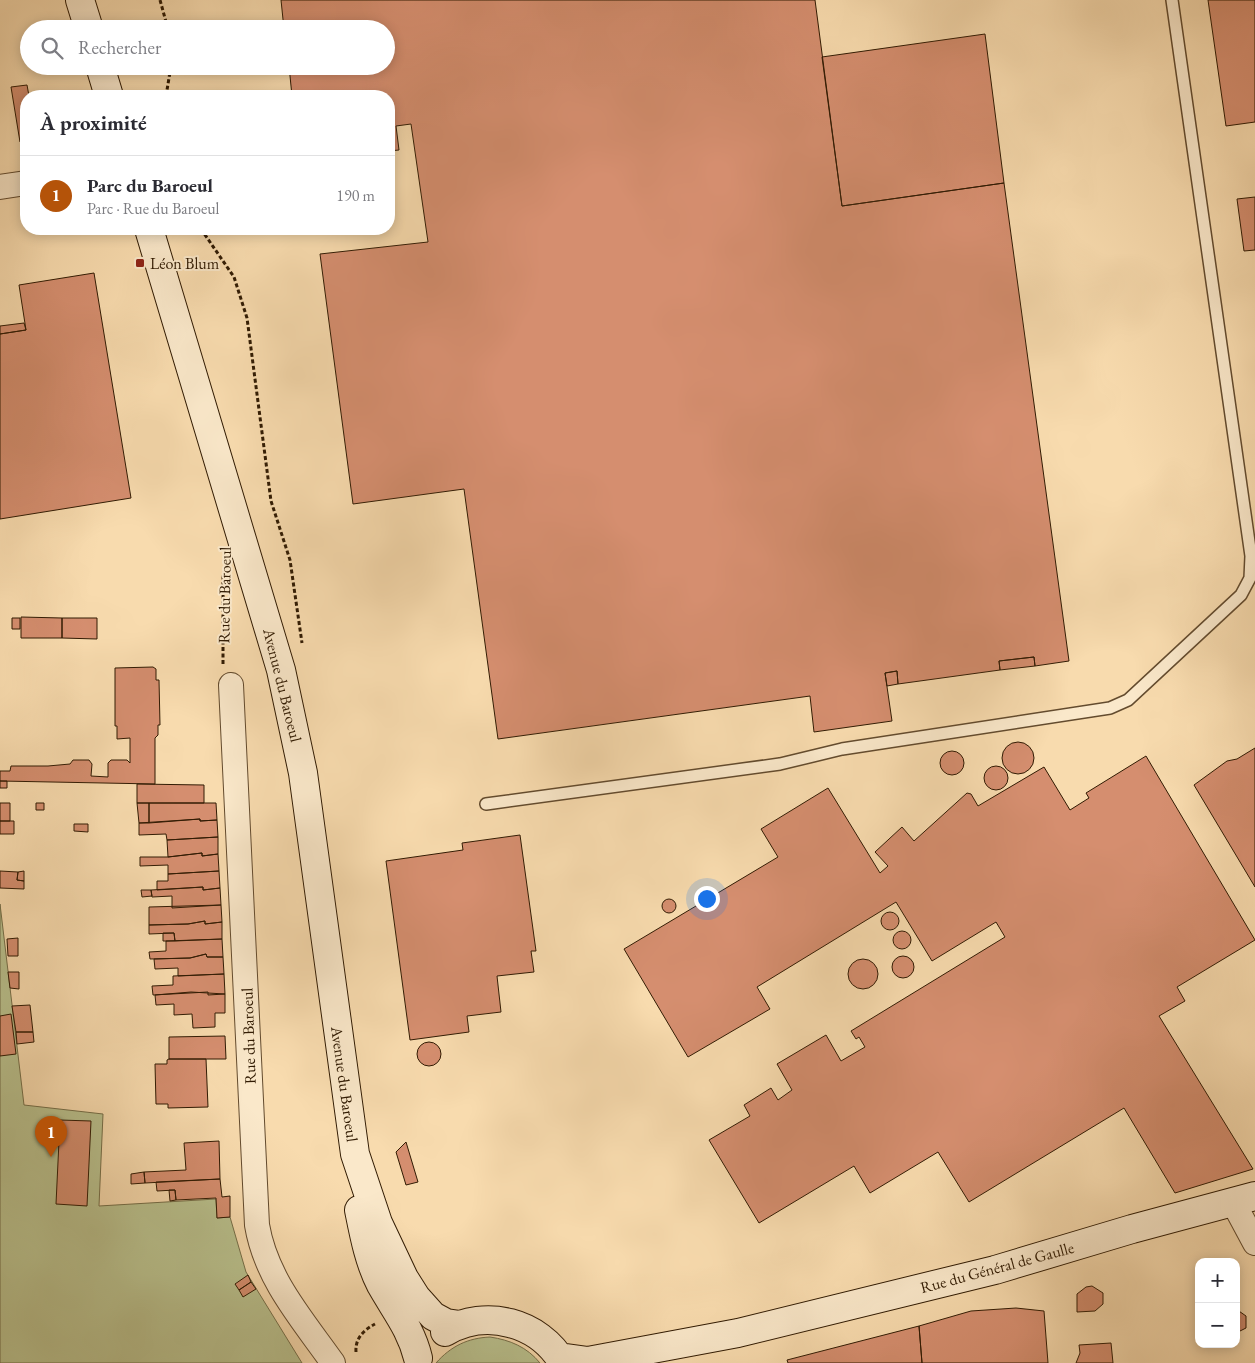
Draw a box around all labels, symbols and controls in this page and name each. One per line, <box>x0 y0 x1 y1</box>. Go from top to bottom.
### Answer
search box <box>20 20 395 75</box>
icon: search <box>38 34 66 62</box>
text: Rechercher <box>78 35 161 60</box>
text: À proximité <box>40 109 147 136</box>
text: Parc du Baroeul <box>87 173 213 198</box>
text: 1 <box>52 185 60 206</box>
text: 190 m <box>336 185 375 206</box>
text: Parc · Rue du Baroeul <box>87 198 219 219</box>
place label: Léon Blum <box>150 253 220 274</box>
marker: Léon Blum <box>134 257 146 269</box>
street label: Rue du Baroeul <box>213 546 236 643</box>
street label: Avenue du Baroeul <box>258 625 307 744</box>
your location <box>694 886 720 912</box>
street label: Rue du Baroeul <box>236 987 261 1085</box>
street label: Avenue du Baroeul <box>326 1024 363 1143</box>
pin: 1 <box>35 1116 67 1157</box>
street label: Rue du Général de Gaulle <box>918 1237 1076 1298</box>
map controls <box>1195 1258 1240 1348</box>
button: + <box>1195 1258 1240 1303</box>
button: − <box>1195 1303 1240 1348</box>

